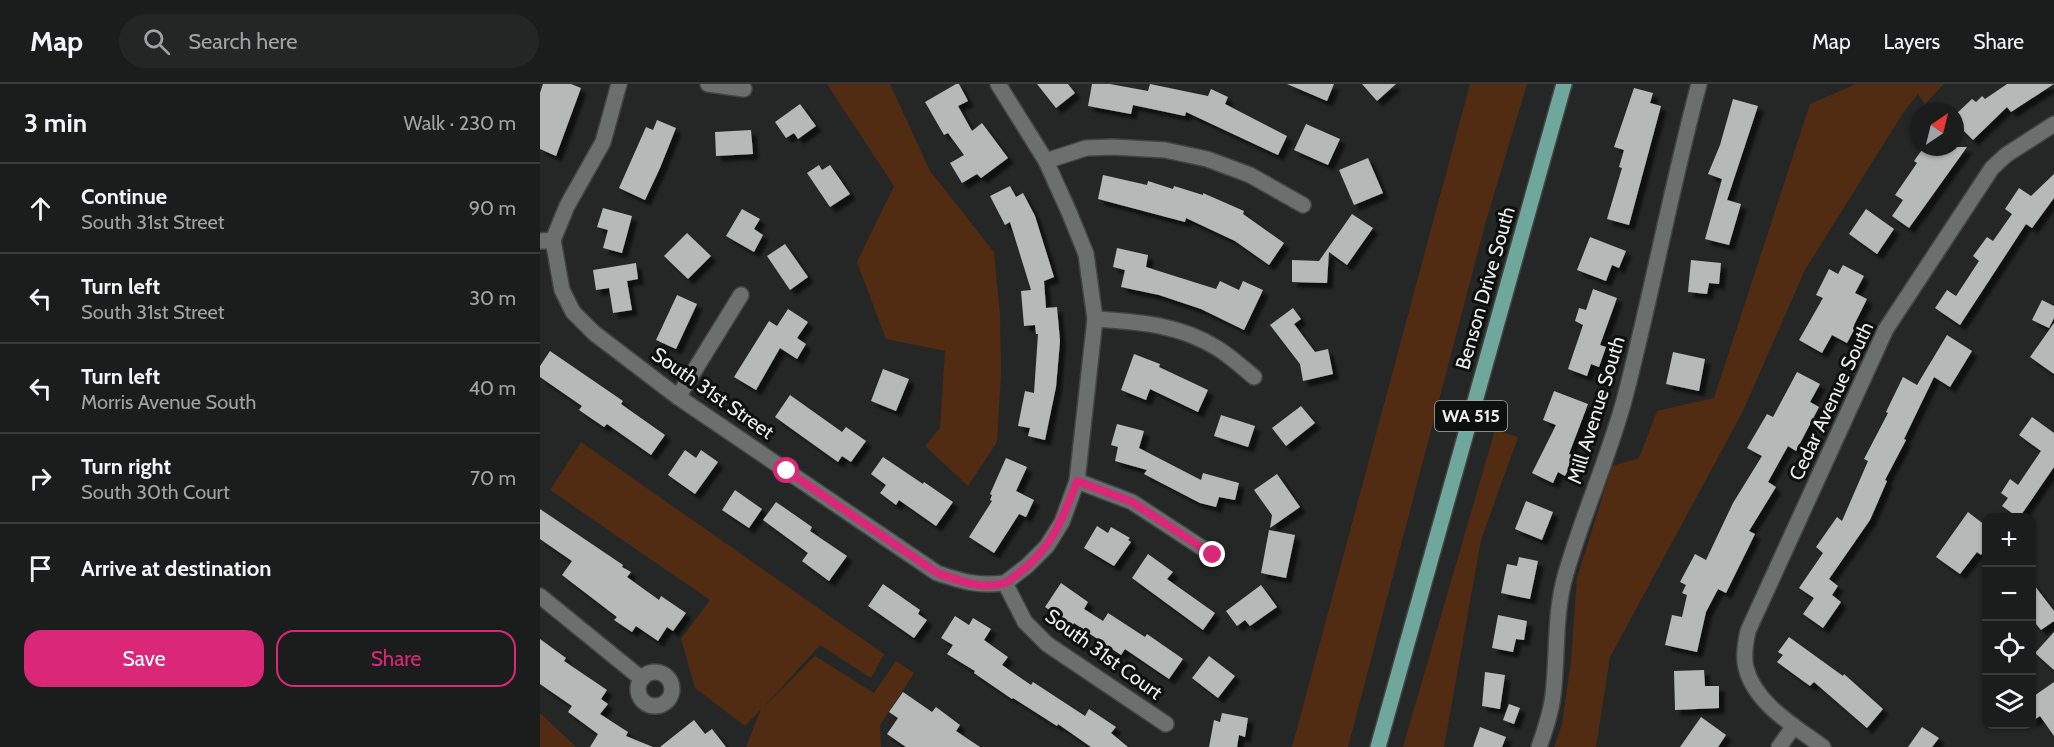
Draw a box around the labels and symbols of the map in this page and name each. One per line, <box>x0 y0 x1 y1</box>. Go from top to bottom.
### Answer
north arrow <box>1910 102 1964 156</box>
street label: Benson Drive South <box>1450 204 1520 372</box>
street label: Cedar Avenue South <box>1784 318 1878 484</box>
street label: Mill Avenue South <box>1562 333 1630 487</box>
street label: South 31st Street <box>647 342 779 444</box>
road number: WA 515 <box>1435 401 1507 431</box>
route start <box>773 457 799 483</box>
route end <box>1199 541 1225 567</box>
street label: South 31st Court <box>1041 604 1167 705</box>

